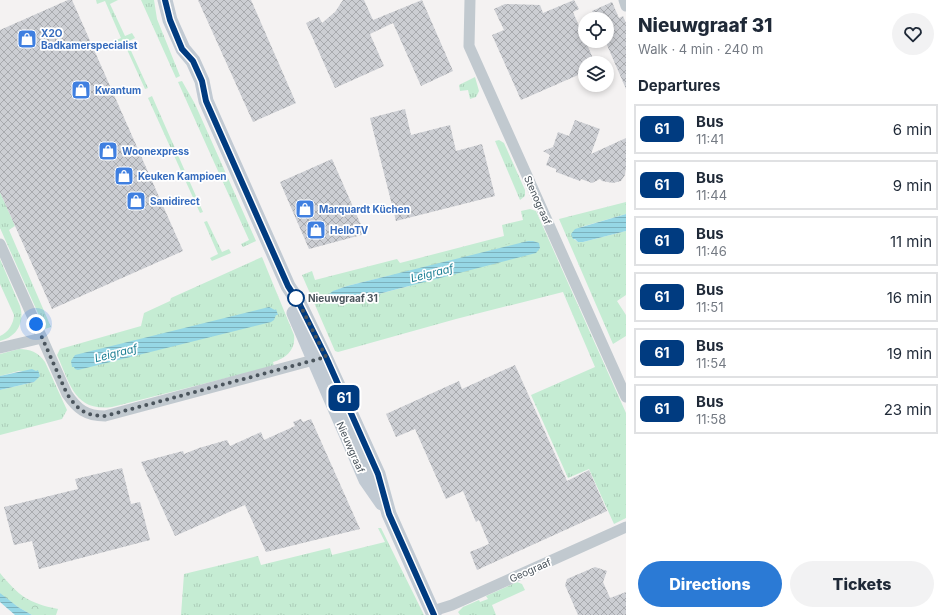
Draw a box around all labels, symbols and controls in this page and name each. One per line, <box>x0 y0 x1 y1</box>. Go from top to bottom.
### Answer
map controls <box>578 12 614 92</box>
button: locate <box>578 12 614 48</box>
button: heart <box>892 13 934 55</box>
text: Nieuwgraaf 31 <box>638 14 773 37</box>
place label: X2O Badkamerspecialist <box>41 27 138 51</box>
shop icon: X2O Badkamerspecialist <box>16 28 38 50</box>
text: Walk · 4 min · 240 m <box>638 41 764 57</box>
button: layers <box>578 56 614 92</box>
text: Departures <box>638 76 720 95</box>
shop icon: Kwantum <box>70 79 92 101</box>
place label: Kwantum <box>95 84 141 96</box>
text: Bus <box>696 112 724 131</box>
text: 61 <box>654 120 670 137</box>
text: 6 min <box>893 120 932 139</box>
text: 11:41 <box>696 131 724 147</box>
shop icon: Woonexpress <box>97 140 119 162</box>
place label: Woonexpress <box>122 145 190 157</box>
shop icon: Keuken Kampioen <box>113 165 135 187</box>
text: Bus <box>696 168 724 187</box>
place label: Keuken Kampioen <box>138 170 227 182</box>
street label: Stenograaf <box>522 174 554 227</box>
text: 61 <box>654 176 670 193</box>
text: 9 min <box>893 176 932 195</box>
text: 11:44 <box>696 187 727 203</box>
shop icon: Sanidirect <box>125 190 147 212</box>
place label: Sanidirect <box>150 195 200 207</box>
shop icon: Marquardt Küchen <box>294 198 316 220</box>
place label: Marquardt Küchen <box>319 203 410 215</box>
shop icon: HelloTV <box>305 219 327 241</box>
place label: HelloTV <box>330 224 369 236</box>
text: Bus <box>696 224 724 243</box>
text: 61 <box>654 232 670 249</box>
text: 11 min <box>890 232 932 251</box>
text: 11:46 <box>696 243 727 259</box>
water label: Leigraaf <box>409 261 456 285</box>
text: Bus <box>696 280 724 299</box>
text: 61 <box>654 288 670 305</box>
text: 16 min <box>887 288 932 307</box>
marker: Nieuwgraaf 31 <box>287 289 305 307</box>
place label: Nieuwgraaf 31 <box>308 292 378 305</box>
text: 11:51 <box>696 299 724 315</box>
your location <box>26 314 46 334</box>
text: Bus <box>696 336 724 355</box>
water label: Leigraaf <box>93 341 140 365</box>
text: 61 <box>654 344 670 361</box>
text: 19 min <box>887 344 932 363</box>
text: 11:54 <box>696 355 727 371</box>
line badge: 61 <box>326 385 362 411</box>
text: 61 <box>336 389 352 406</box>
text: Bus <box>696 392 724 411</box>
text: 61 <box>654 400 670 417</box>
text: 23 min <box>884 400 932 419</box>
text: 11:58 <box>696 411 726 427</box>
street label: Nieuwgraaf <box>334 420 368 475</box>
street label: Geograaf <box>507 555 553 584</box>
button: Directions <box>638 561 782 607</box>
button: Tickets <box>790 561 934 607</box>

